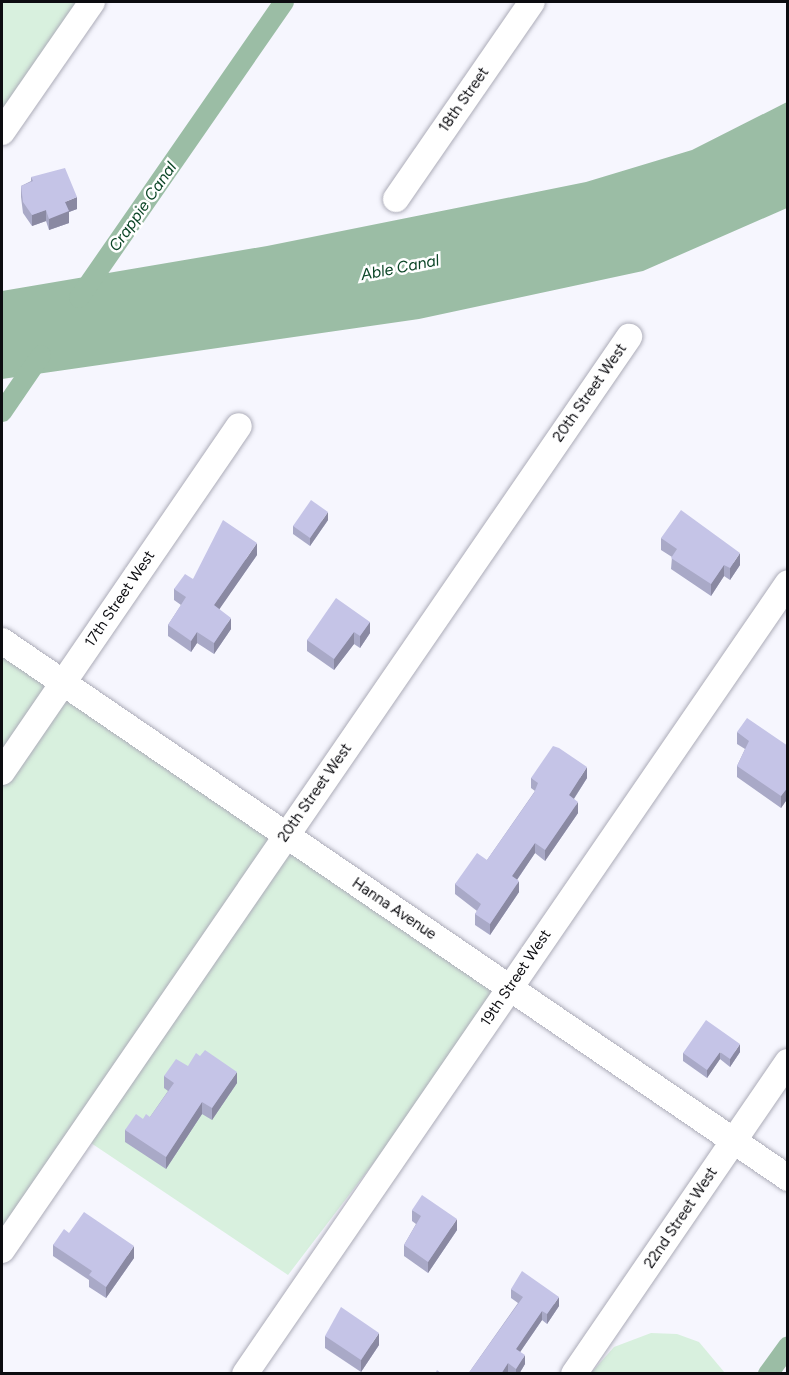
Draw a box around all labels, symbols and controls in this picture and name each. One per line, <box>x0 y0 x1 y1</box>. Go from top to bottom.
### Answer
street label: 18th Street <box>435 64 493 136</box>
water label: Crappie Canal <box>105 159 181 255</box>
water label: Able Canal <box>359 251 441 285</box>
street label: 20th Street West <box>549 340 631 446</box>
street label: 17th Street West <box>81 547 159 651</box>
street label: 20th Street West <box>274 740 356 846</box>
street label: Hanna Avenue <box>348 874 440 944</box>
street label: 19th Street West <box>477 926 555 1030</box>
street label: 22nd Street West <box>641 1164 721 1272</box>

